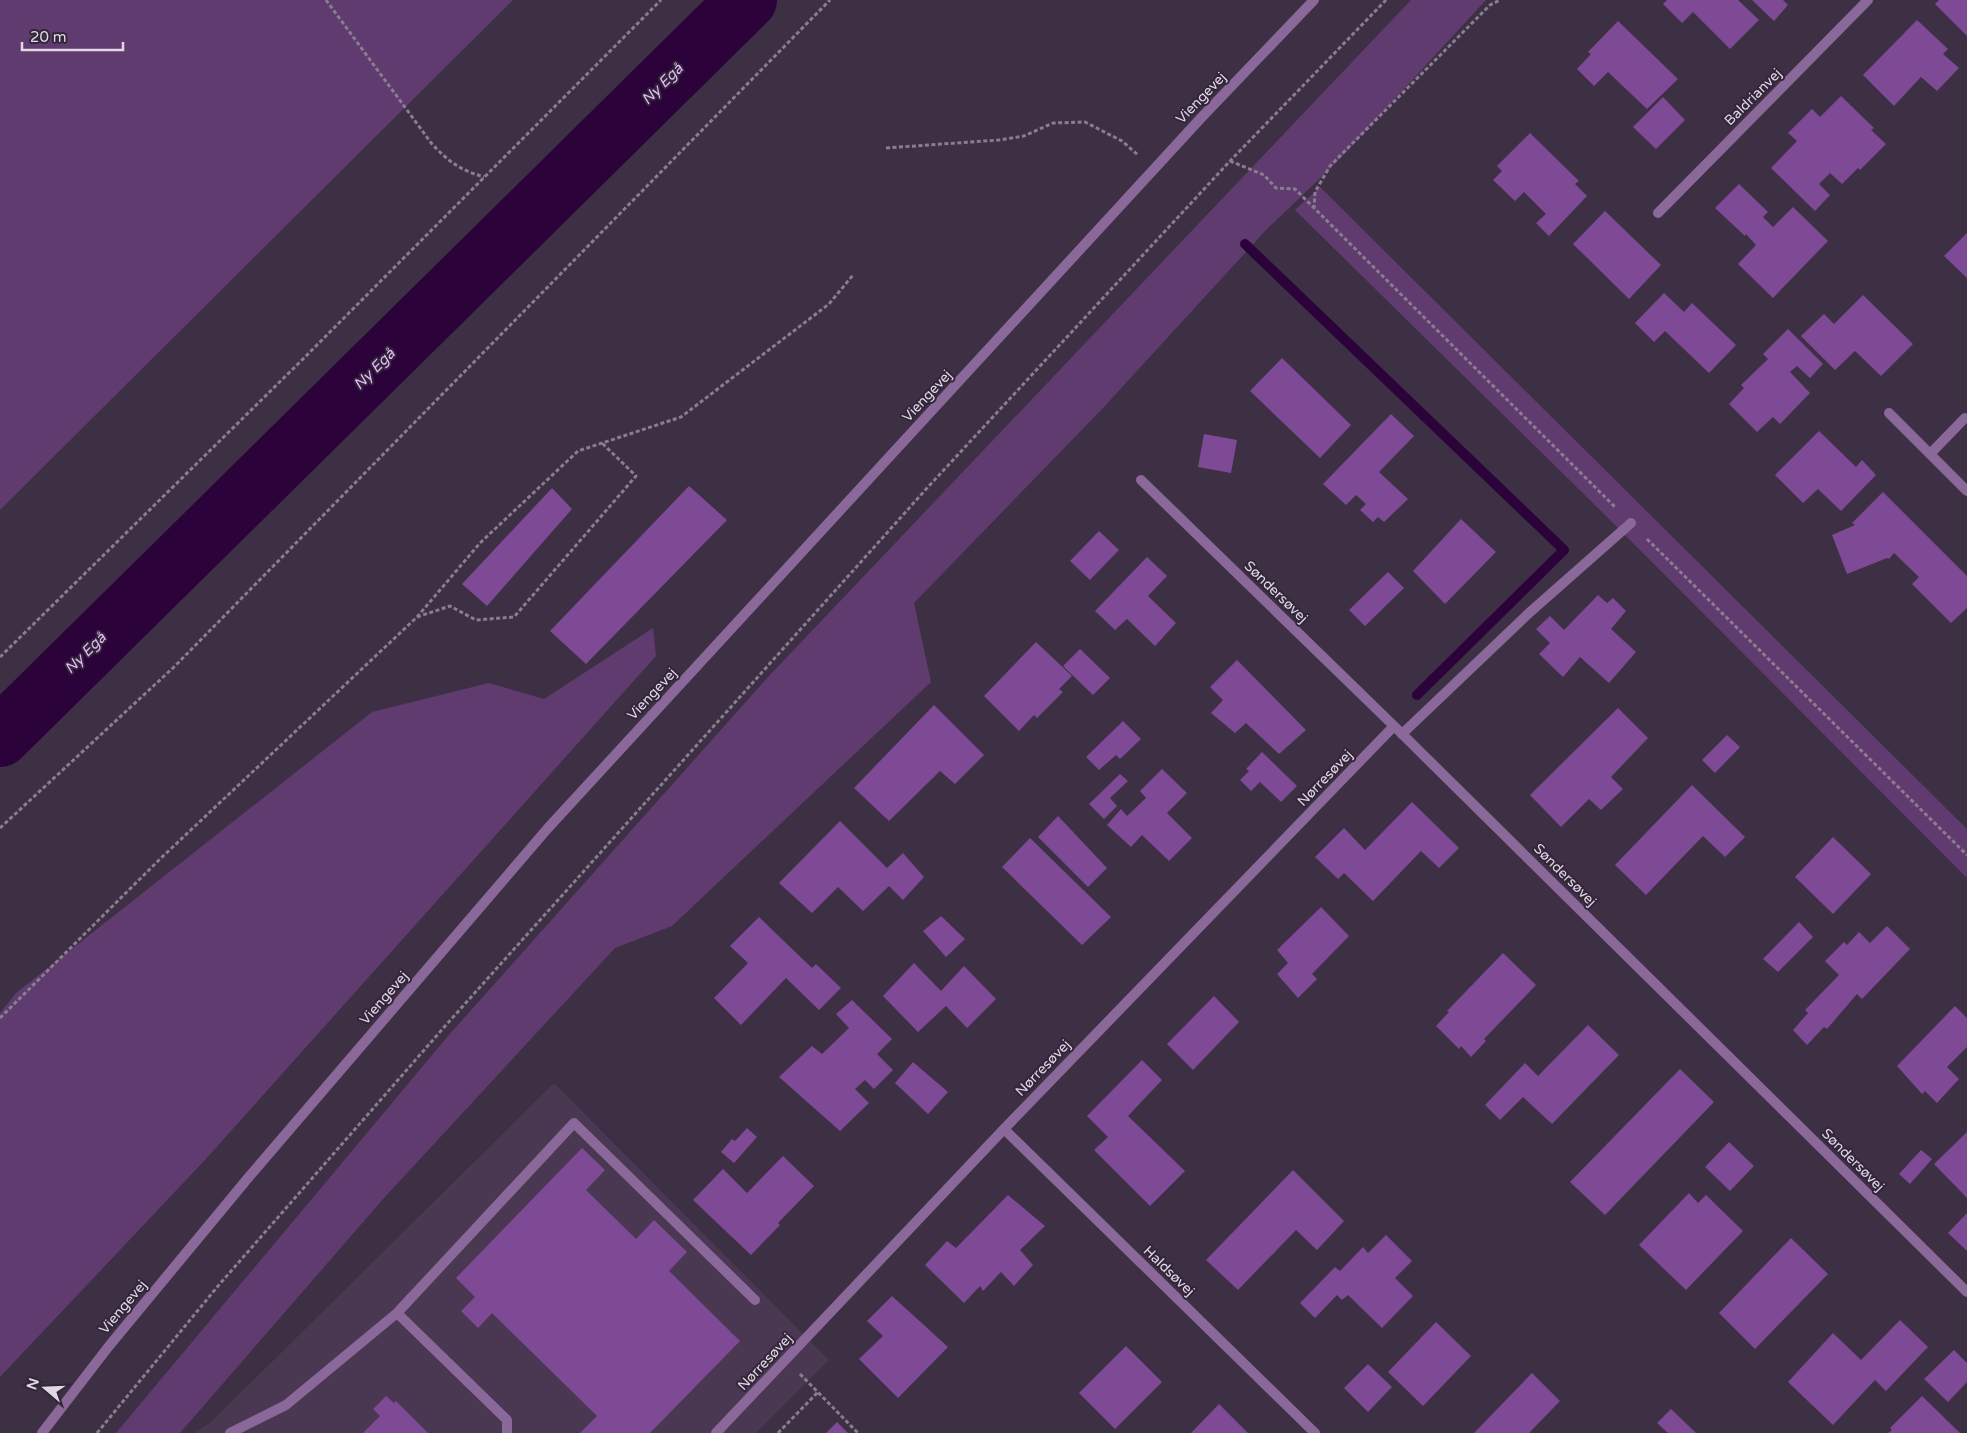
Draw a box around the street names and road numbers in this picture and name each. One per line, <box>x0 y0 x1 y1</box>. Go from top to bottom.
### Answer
street label: Baldrianvej <box>1721 65 1785 129</box>
street label: Viengevej <box>1172 69 1230 127</box>
street label: Viengevej <box>899 366 955 426</box>
street label: Søndersøvej <box>1241 558 1311 626</box>
street label: Viengevej <box>624 664 680 724</box>
street label: Nørresøvej <box>1294 746 1356 810</box>
street label: Søndersøvej <box>1530 840 1600 910</box>
street label: Viengevej <box>356 968 412 1028</box>
street label: Nørresøvej <box>1012 1036 1074 1100</box>
street label: Søndersøvej <box>1818 1125 1888 1195</box>
street label: Haldsøvej <box>1140 1242 1198 1300</box>
street label: Viengevej <box>96 1277 150 1337</box>
street label: Nørresøvej <box>734 1330 796 1394</box>

